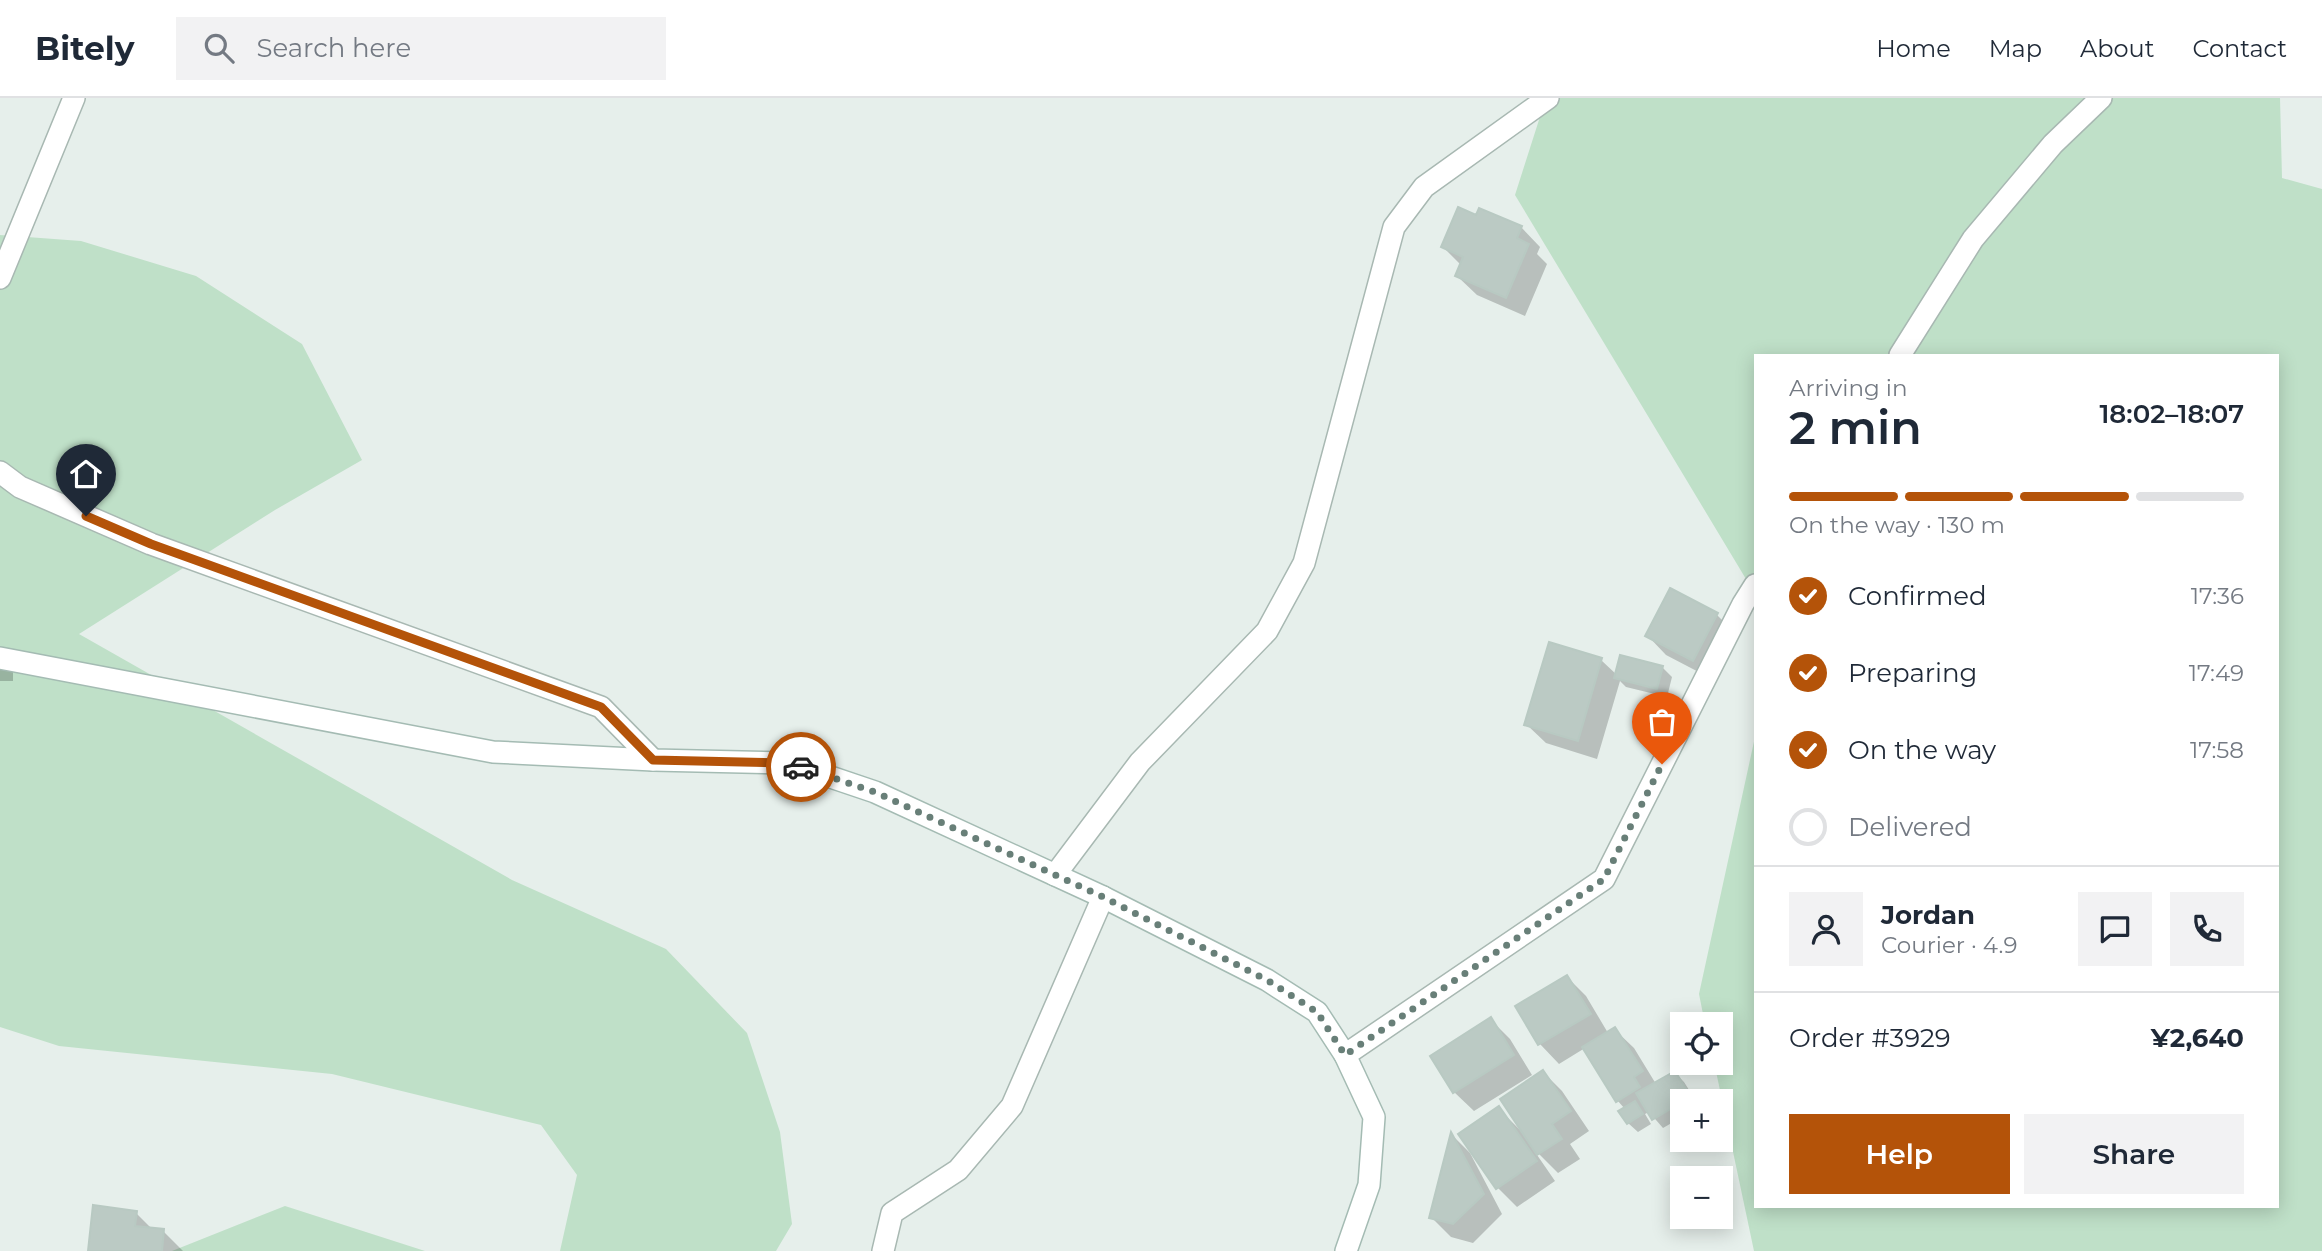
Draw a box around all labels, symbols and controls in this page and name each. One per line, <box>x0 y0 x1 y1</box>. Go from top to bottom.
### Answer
search box <box>176 17 666 80</box>
text: Bitely <box>35 28 134 68</box>
icon: search <box>200 29 238 67</box>
text: Search here <box>256 32 411 64</box>
text: Home <box>1876 34 1951 63</box>
text: Map <box>1989 34 2042 63</box>
text: About <box>2080 34 2154 63</box>
text: Contact <box>2192 34 2287 63</box>
text: Arriving in <box>1789 374 1908 402</box>
text: 18:02–18:07 <box>2099 398 2244 430</box>
text: 2 min <box>1789 399 1922 456</box>
pin <box>56 444 116 516</box>
icon: home <box>67 455 105 493</box>
text: On the way · 130 m <box>1789 511 2005 539</box>
icon: check <box>1789 577 1827 615</box>
text: Confirmed <box>1848 580 1987 612</box>
text: 17:36 <box>2191 582 2244 610</box>
icon: check <box>1789 654 1827 692</box>
text: Preparing <box>1848 657 1977 689</box>
text: 17:49 <box>2189 659 2244 687</box>
pin <box>1632 692 1692 764</box>
icon: bag <box>1643 703 1681 741</box>
icon: check <box>1789 731 1827 769</box>
courier <box>766 732 836 802</box>
text: On the way <box>1848 734 1996 766</box>
text: 17:58 <box>2190 736 2244 764</box>
icon: car <box>782 748 820 786</box>
text: Delivered <box>1848 811 1972 843</box>
button: person <box>1789 892 1863 966</box>
button: chat <box>2078 892 2152 966</box>
button: phone <box>2170 892 2244 966</box>
text: Jordan <box>1881 899 1975 931</box>
text: Courier · 4.9 <box>1881 931 2017 959</box>
map controls <box>1670 1012 1733 1229</box>
button: locate <box>1670 1012 1733 1075</box>
text: Order #3929 <box>1789 1022 1951 1054</box>
text: ¥2,640 <box>2151 1022 2244 1054</box>
button: + <box>1670 1089 1733 1152</box>
button: Help <box>1789 1114 2010 1194</box>
button: Share <box>2024 1114 2244 1194</box>
button: − <box>1670 1166 1733 1229</box>

